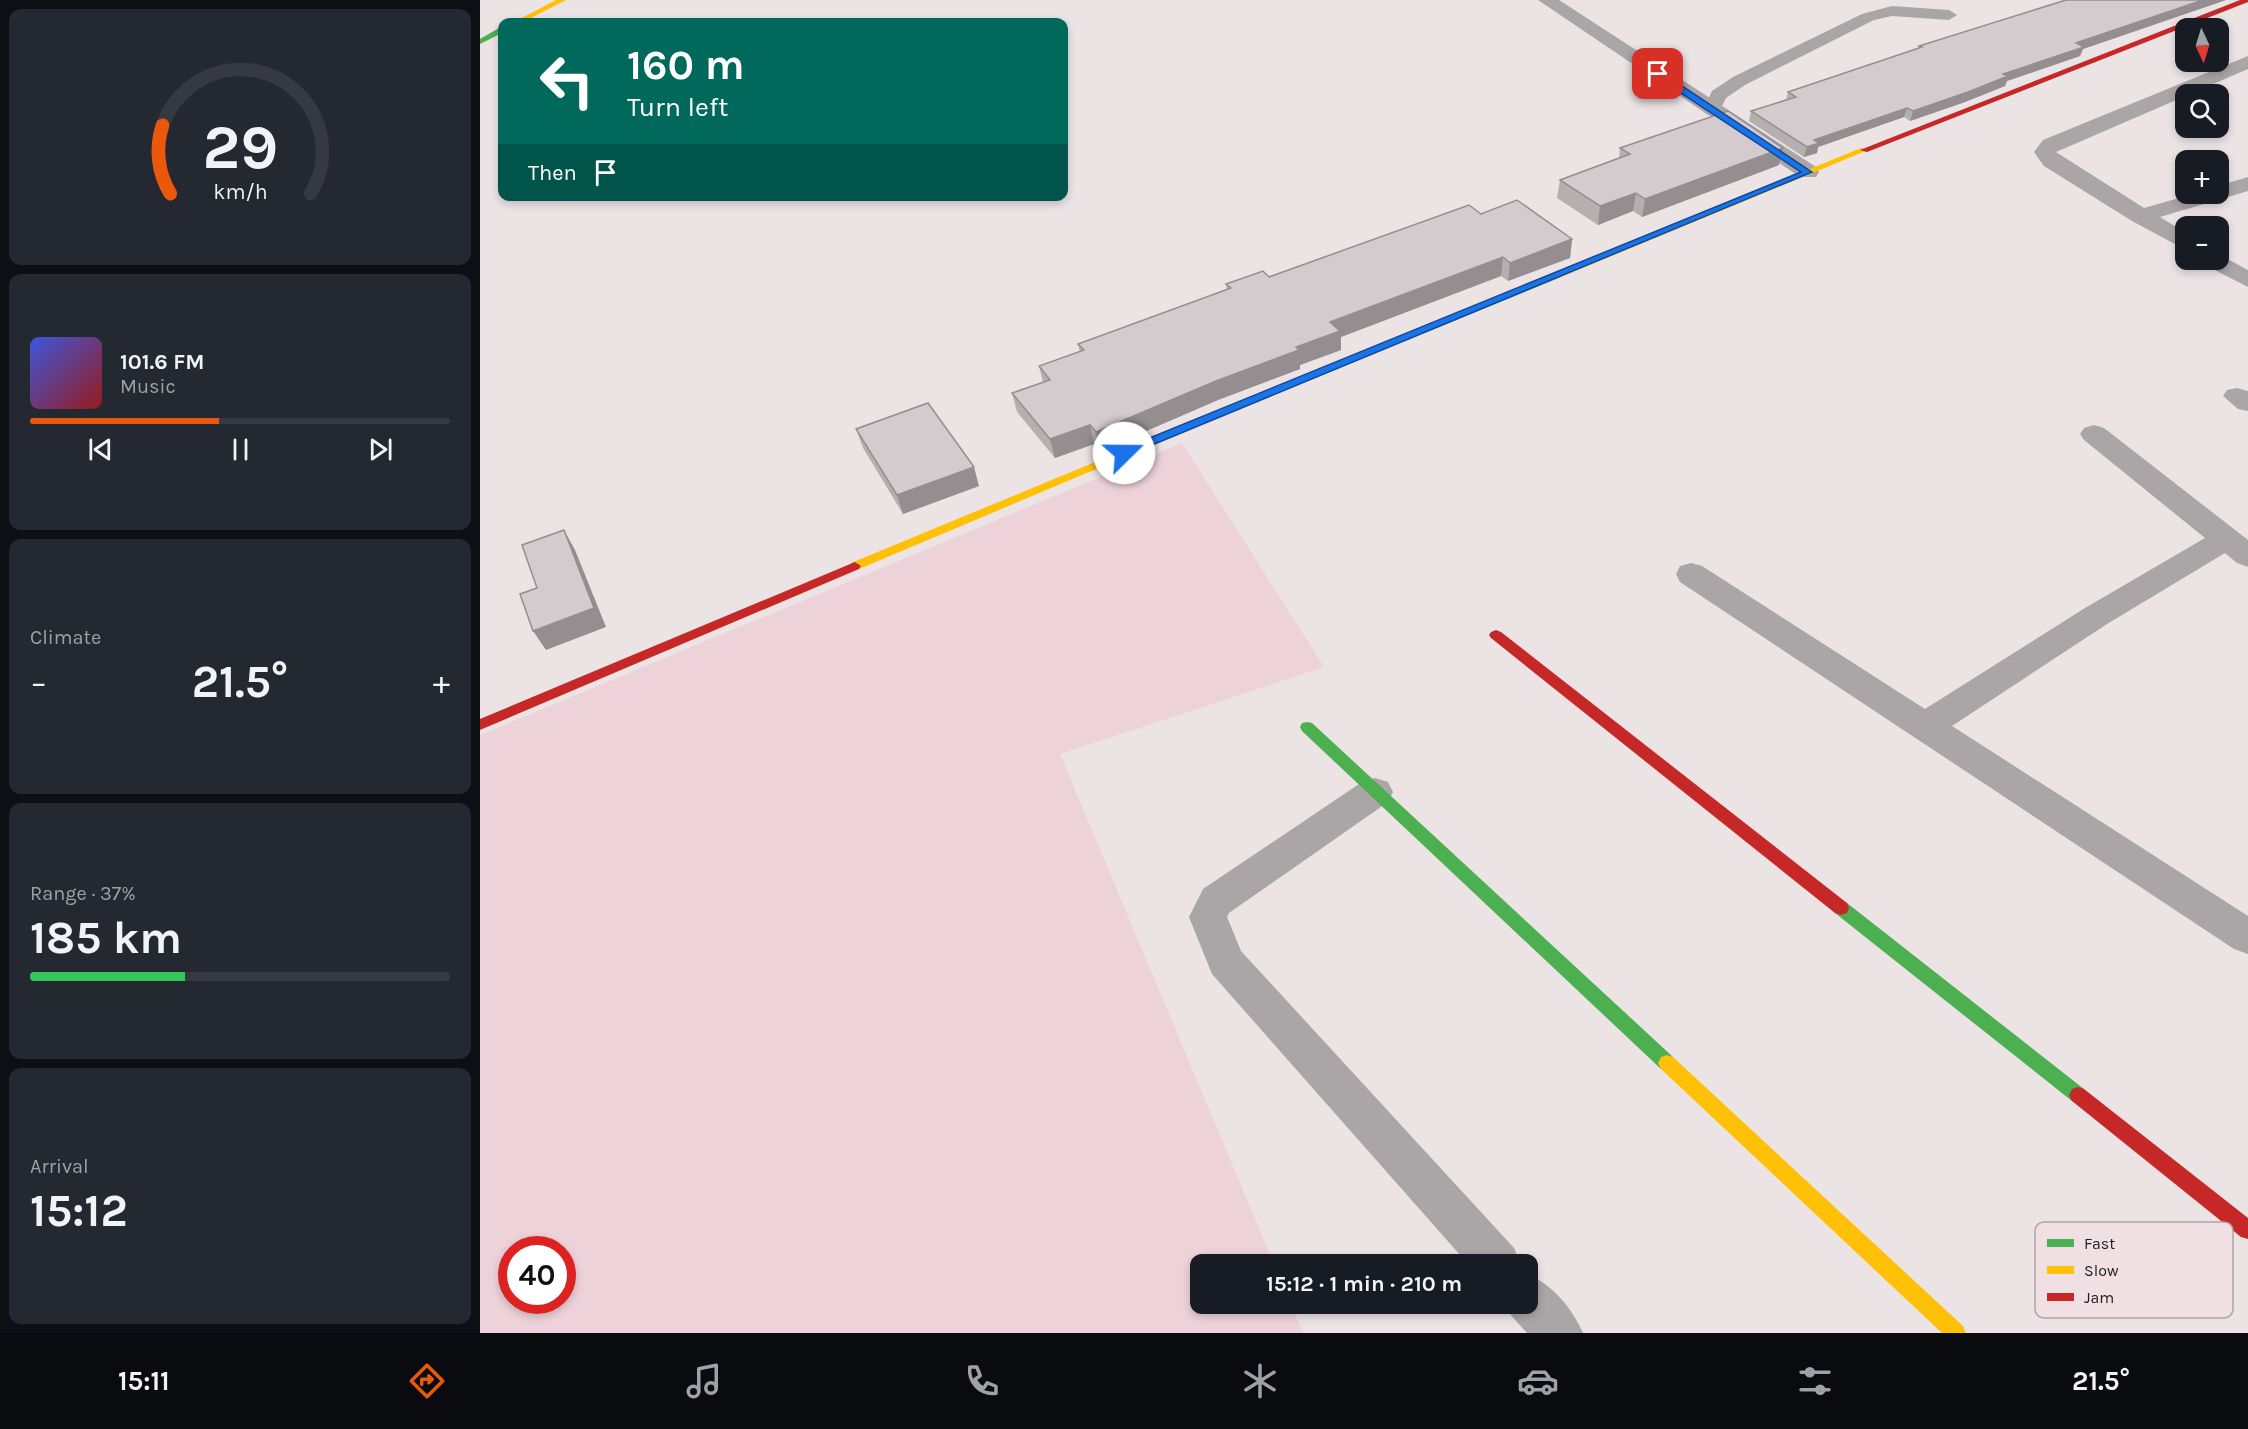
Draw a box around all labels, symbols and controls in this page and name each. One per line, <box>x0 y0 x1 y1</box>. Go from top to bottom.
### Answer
north arrow <box>2175 18 2229 72</box>
map controls <box>2175 18 2229 270</box>
text: 160 m <box>627 40 745 90</box>
icon: left <box>528 42 606 120</box>
pin <box>1632 48 1683 99</box>
icon: arrive <box>1641 57 1674 90</box>
button: search <box>2175 84 2229 138</box>
text: Turn left <box>627 91 728 123</box>
text: 29 <box>202 111 278 184</box>
button: + <box>2175 150 2229 204</box>
icon: arrive <box>589 156 622 189</box>
text: Then <box>528 160 577 186</box>
text: km/h <box>213 179 267 204</box>
button: − <box>2175 216 2229 270</box>
text: 101.6 FM <box>120 349 205 375</box>
text: Music <box>120 375 176 398</box>
position arrow <box>1092 421 1156 485</box>
icon: previous <box>84 433 117 466</box>
icon: pause <box>224 433 257 466</box>
icon: next <box>364 433 397 466</box>
text: Climate <box>30 626 101 649</box>
text: 21.5° <box>192 656 288 708</box>
text: − <box>30 663 47 701</box>
text: + <box>433 663 450 701</box>
text: Range · 37% <box>30 882 136 905</box>
text: 185 km <box>30 912 182 964</box>
text: Arrival <box>30 1155 89 1178</box>
text: 15:12 <box>30 1185 128 1237</box>
legend <box>2035 1222 2233 1318</box>
text: Fast <box>2084 1234 2115 1253</box>
speed limit sign: 40 <box>498 1236 576 1314</box>
text: Slow <box>2084 1261 2119 1280</box>
text: 15:12 · 1 min · 210 m <box>1266 1271 1462 1297</box>
text: Jam <box>2084 1288 2114 1307</box>
icon: directions <box>406 1360 448 1402</box>
icon: music <box>683 1360 725 1402</box>
icon: phone <box>961 1360 1003 1402</box>
icon: climate <box>1239 1360 1281 1402</box>
icon: car <box>1517 1360 1559 1402</box>
icon: filters <box>1794 1360 1836 1402</box>
text: 15:11 <box>118 1365 170 1397</box>
text: 21.5° <box>2072 1365 2130 1397</box>

